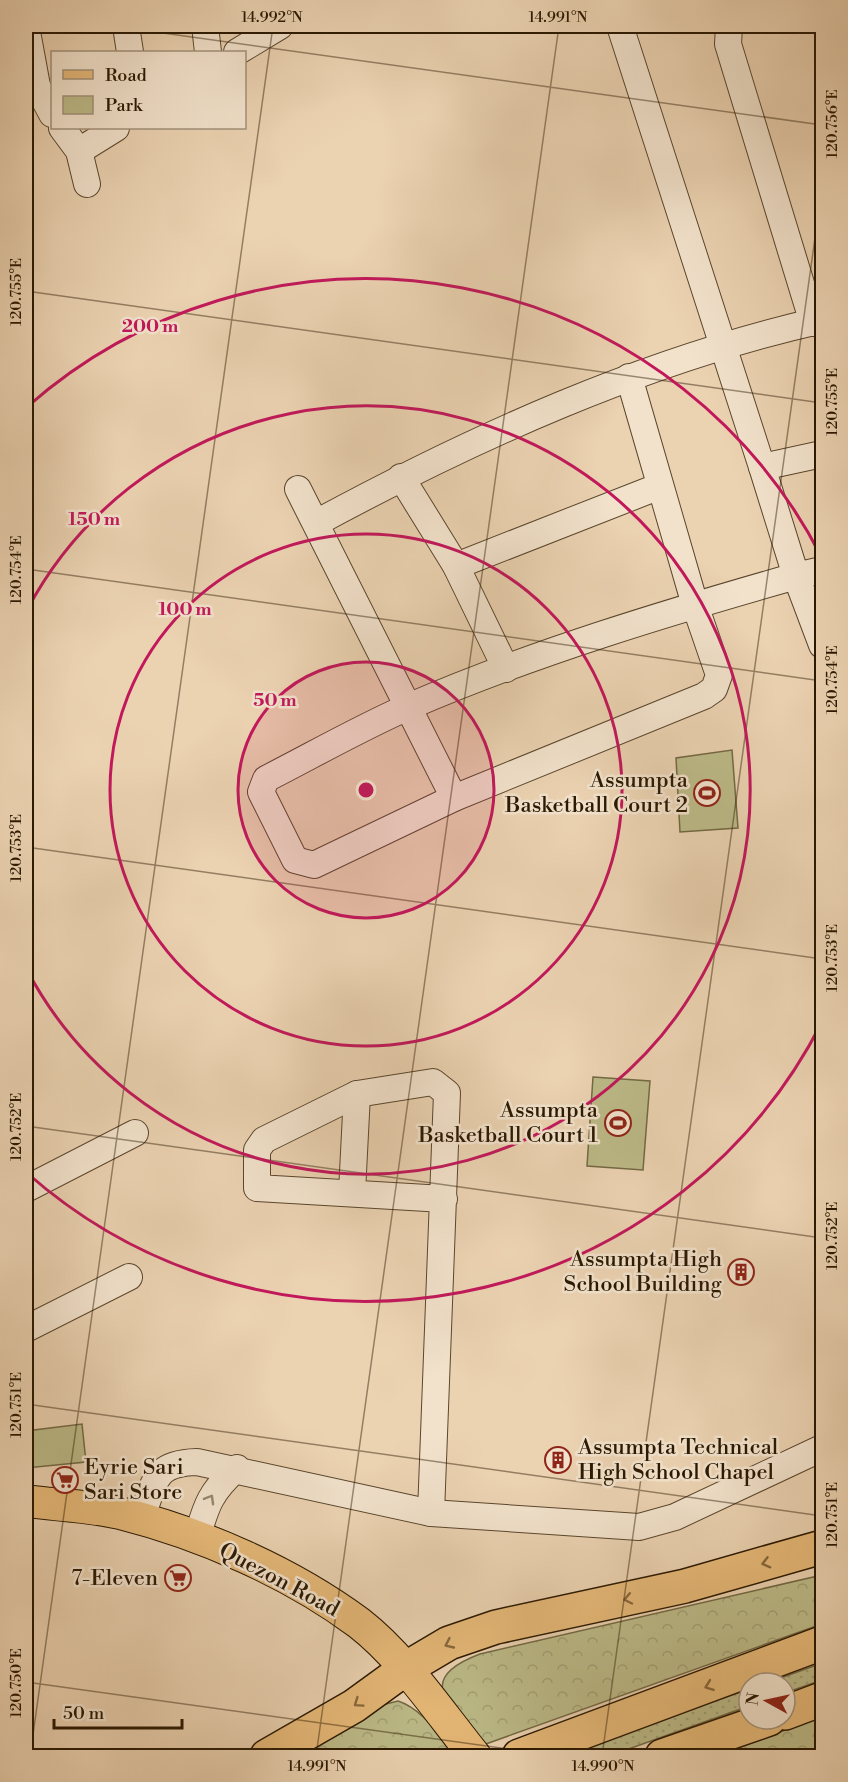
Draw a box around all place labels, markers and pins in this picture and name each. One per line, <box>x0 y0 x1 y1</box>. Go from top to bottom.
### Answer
place label: Assumpta Basketball Court 2 <box>504 767 689 819</box>
sports icon: Assumpta Basketball Court 2 <box>692 778 722 808</box>
centre of rings <box>356 780 376 800</box>
place label: Assumpta Basketball Court 1 <box>417 1097 599 1149</box>
sports icon: Assumpta Basketball Court 1 <box>603 1108 633 1138</box>
place label: Assumpta High School Building <box>564 1246 723 1298</box>
building icon: Assumpta High School Building <box>726 1257 756 1287</box>
place label: Assumpta Technical High School Chapel <box>577 1434 779 1486</box>
building icon: Assumpta Technical High School Chapel <box>543 1445 573 1475</box>
place label: Eyrie Sari Sari Store <box>84 1454 184 1506</box>
supermarket icon: Eyrie Sari Sari Store <box>50 1465 80 1495</box>
supermarket icon: 7-Eleven <box>163 1563 193 1593</box>
place label: 7-Eleven <box>71 1565 158 1592</box>

